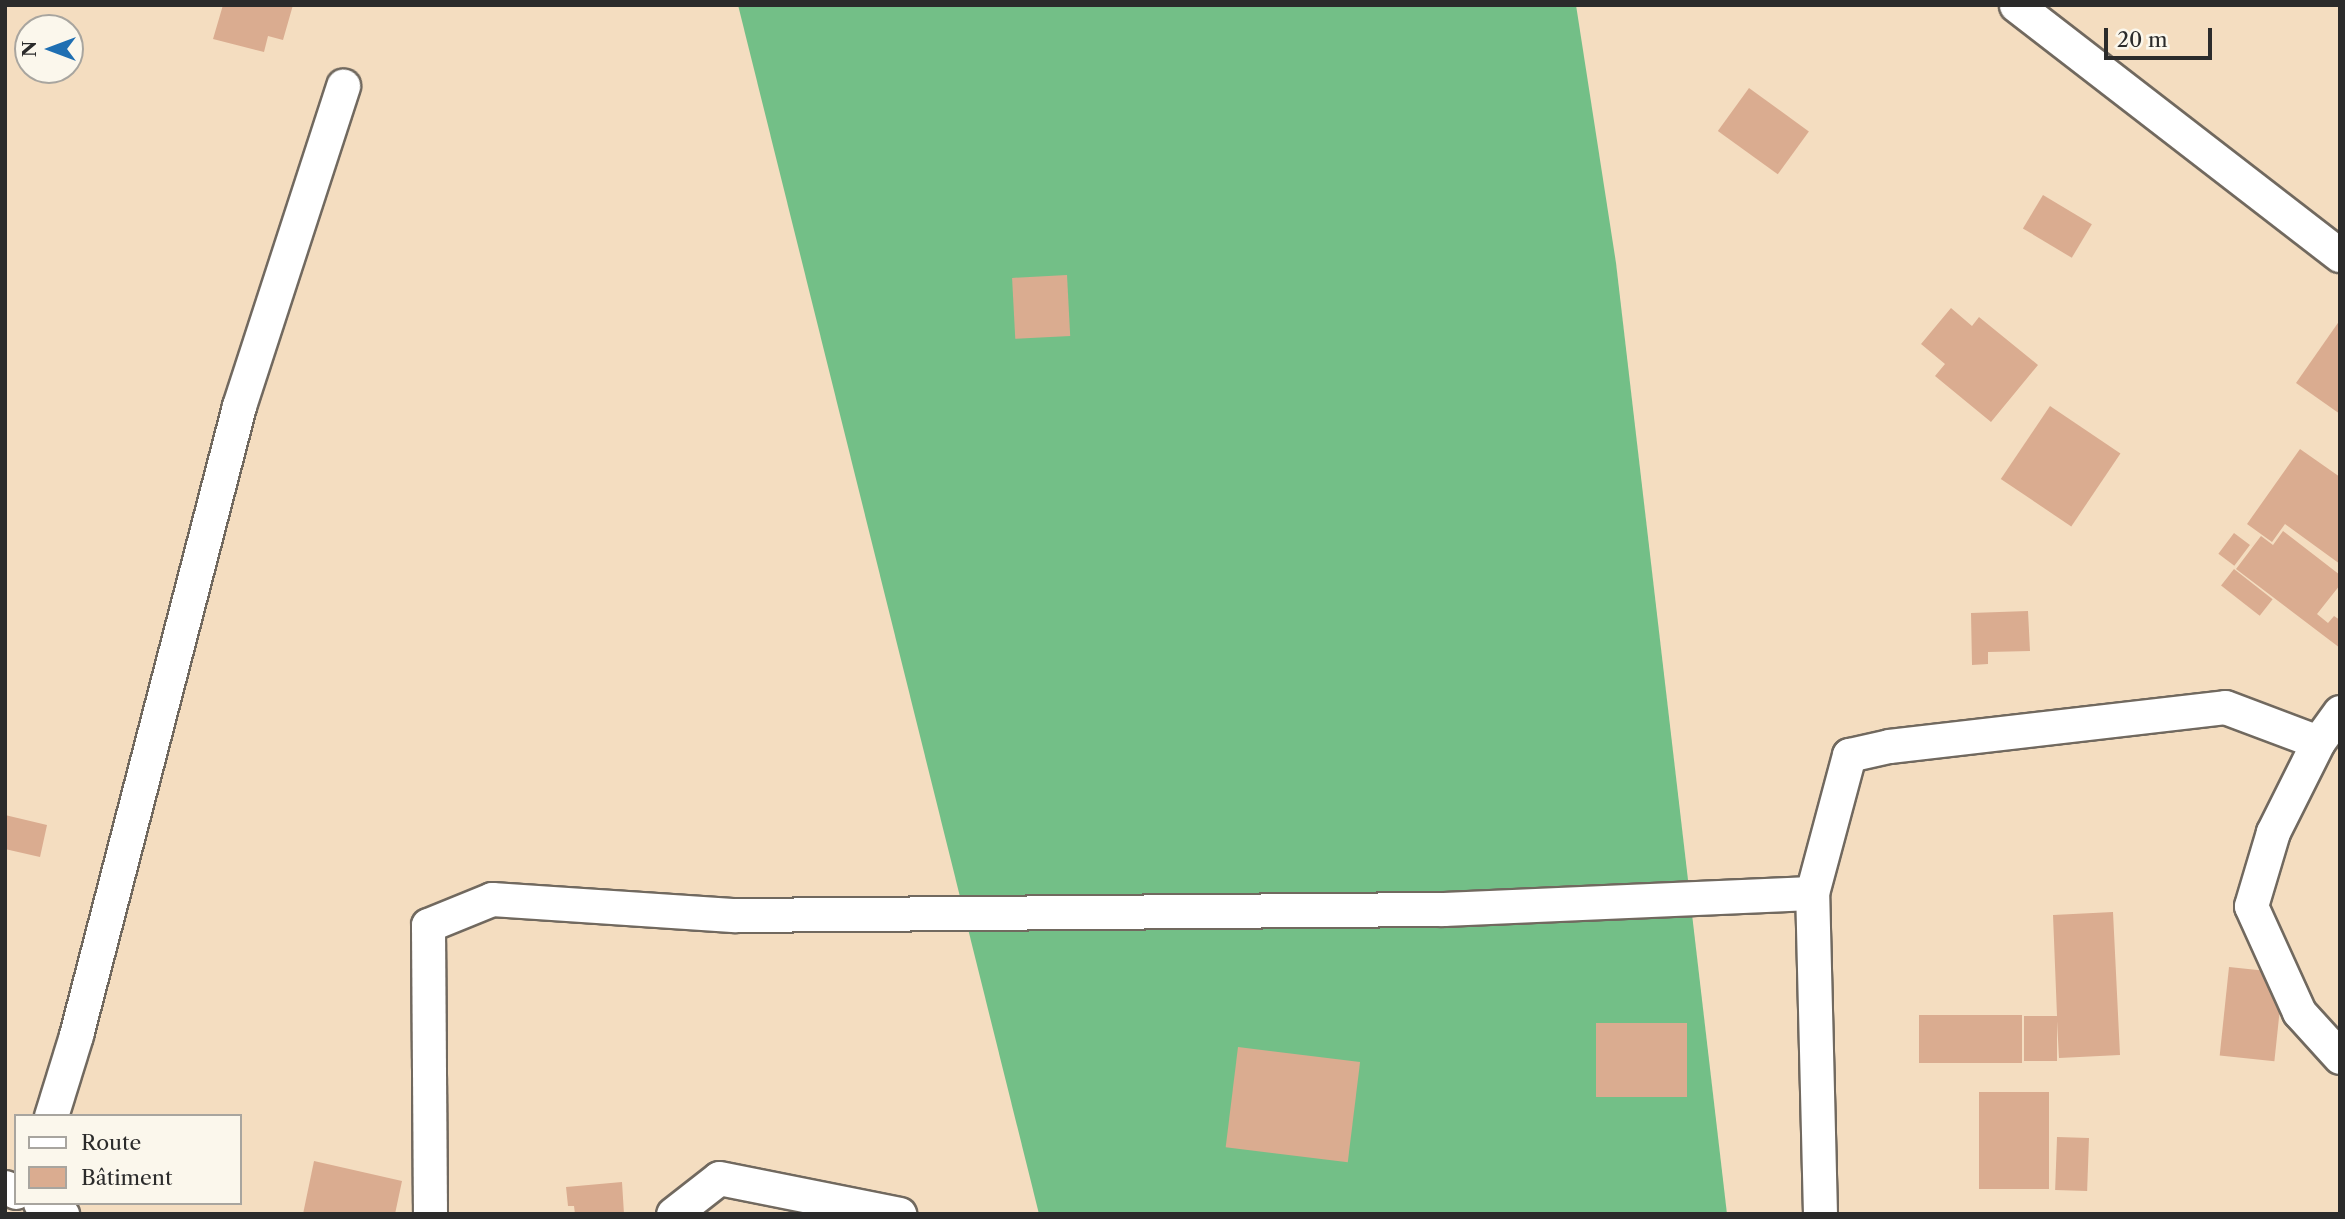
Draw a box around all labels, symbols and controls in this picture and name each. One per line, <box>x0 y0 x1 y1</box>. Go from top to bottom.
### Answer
north arrow <box>14 14 84 84</box>
scale bar <box>2107 14 2216 58</box>
text: 20 m <box>2117 27 2168 52</box>
text: N <box>18 41 41 57</box>
legend <box>14 1114 242 1205</box>
text: Route <box>81 1130 141 1155</box>
text: Bâtiment <box>81 1165 172 1190</box>

